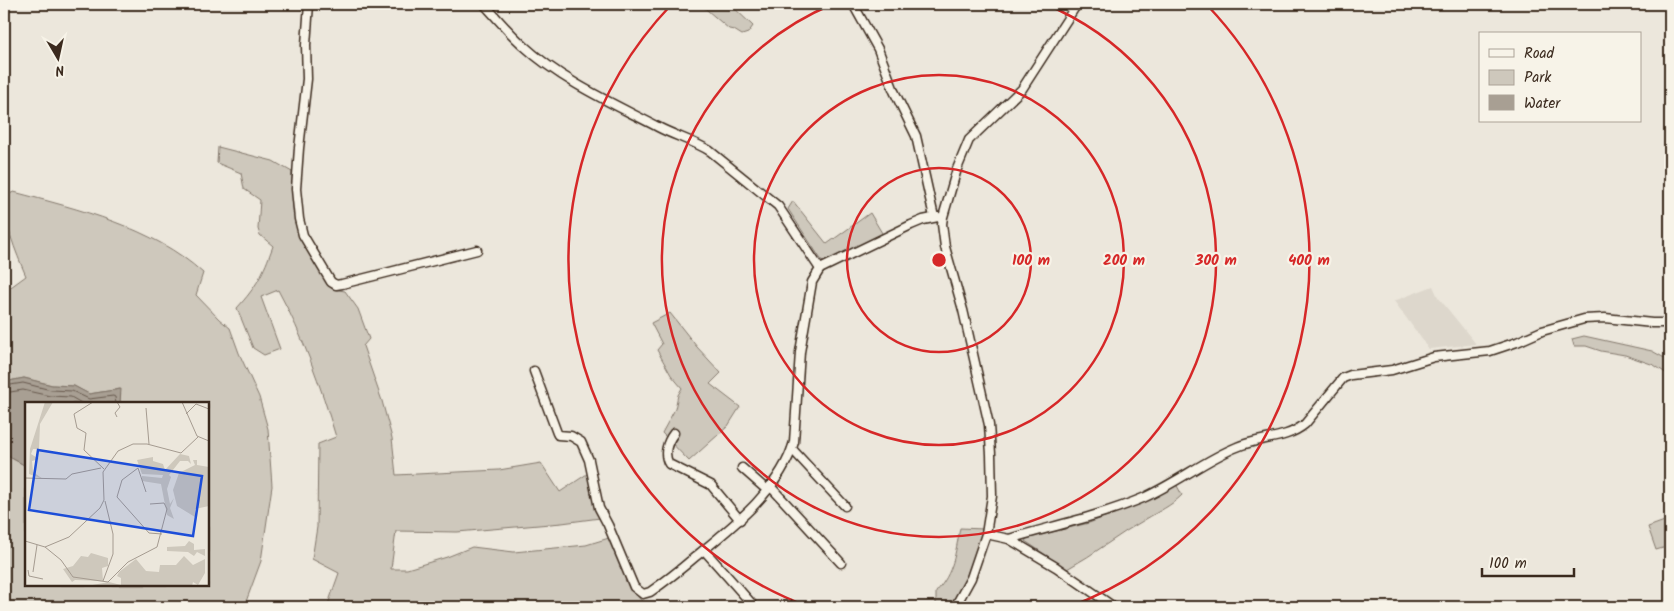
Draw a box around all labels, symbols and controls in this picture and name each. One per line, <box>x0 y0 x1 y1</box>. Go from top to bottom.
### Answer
north arrow <box>32 32 82 82</box>
legend <box>1479 32 1642 122</box>
text: Road <box>1524 42 1555 66</box>
text: N <box>54 58 66 81</box>
text: Park <box>1524 66 1552 90</box>
text: Water <box>1524 92 1561 116</box>
text: 100 m <box>1012 249 1050 273</box>
text: 200 m <box>1103 249 1145 273</box>
text: 300 m <box>1194 249 1237 273</box>
text: 400 m <box>1288 249 1330 273</box>
centre of rings <box>930 251 948 269</box>
inset map <box>25 402 209 586</box>
scale bar <box>1482 546 1574 578</box>
text: 100 m <box>1489 552 1527 576</box>

